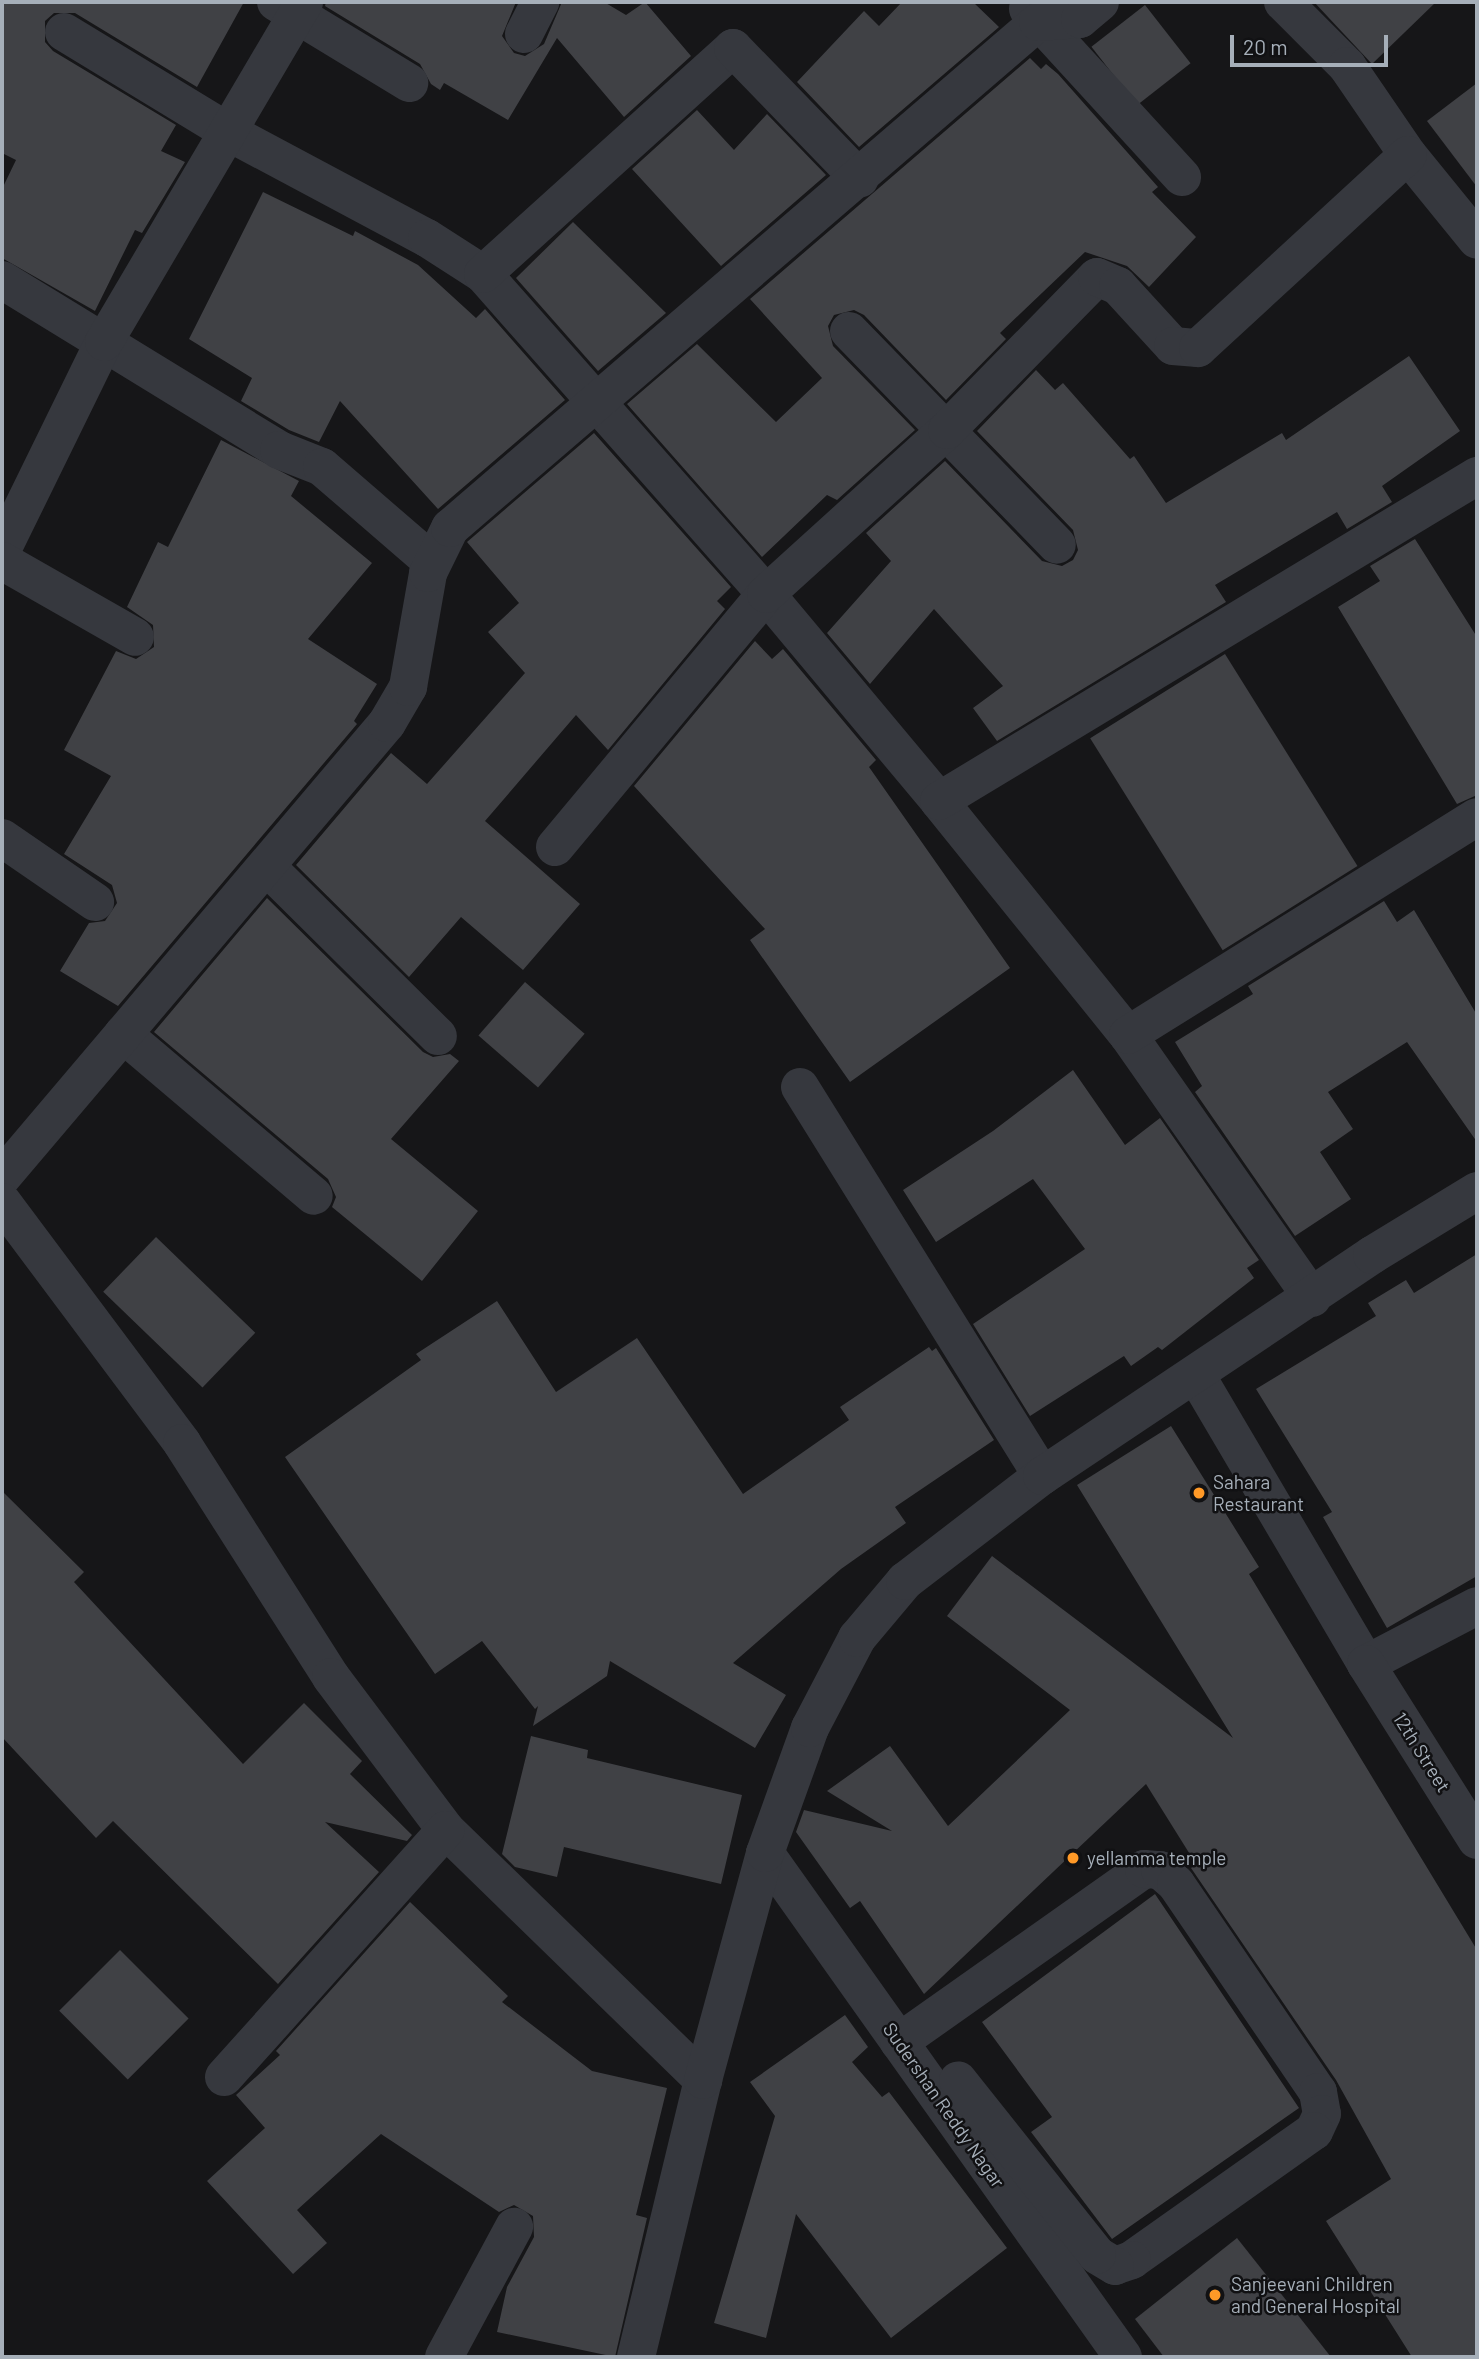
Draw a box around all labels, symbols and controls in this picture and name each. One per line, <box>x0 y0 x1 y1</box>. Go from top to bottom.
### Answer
scale bar <box>1234 21 1392 65</box>
text: 20 m <box>1243 34 1288 59</box>
place label: Sahara Restaurant <box>1213 1471 1304 1515</box>
marker: Sahara Restaurant <box>1191 1485 1207 1501</box>
street label: 12th Street <box>1389 1708 1455 1796</box>
place label: yellamma temple <box>1087 1847 1226 1869</box>
marker: yellamma temple <box>1065 1850 1081 1866</box>
street label: Sudershan Reddy Nagar <box>878 2018 1010 2192</box>
place label: Sanjeevani Children and General Hospital <box>1231 2273 1400 2317</box>
marker: Sanjeevani Children and General Hospital <box>1205 2285 1225 2305</box>

